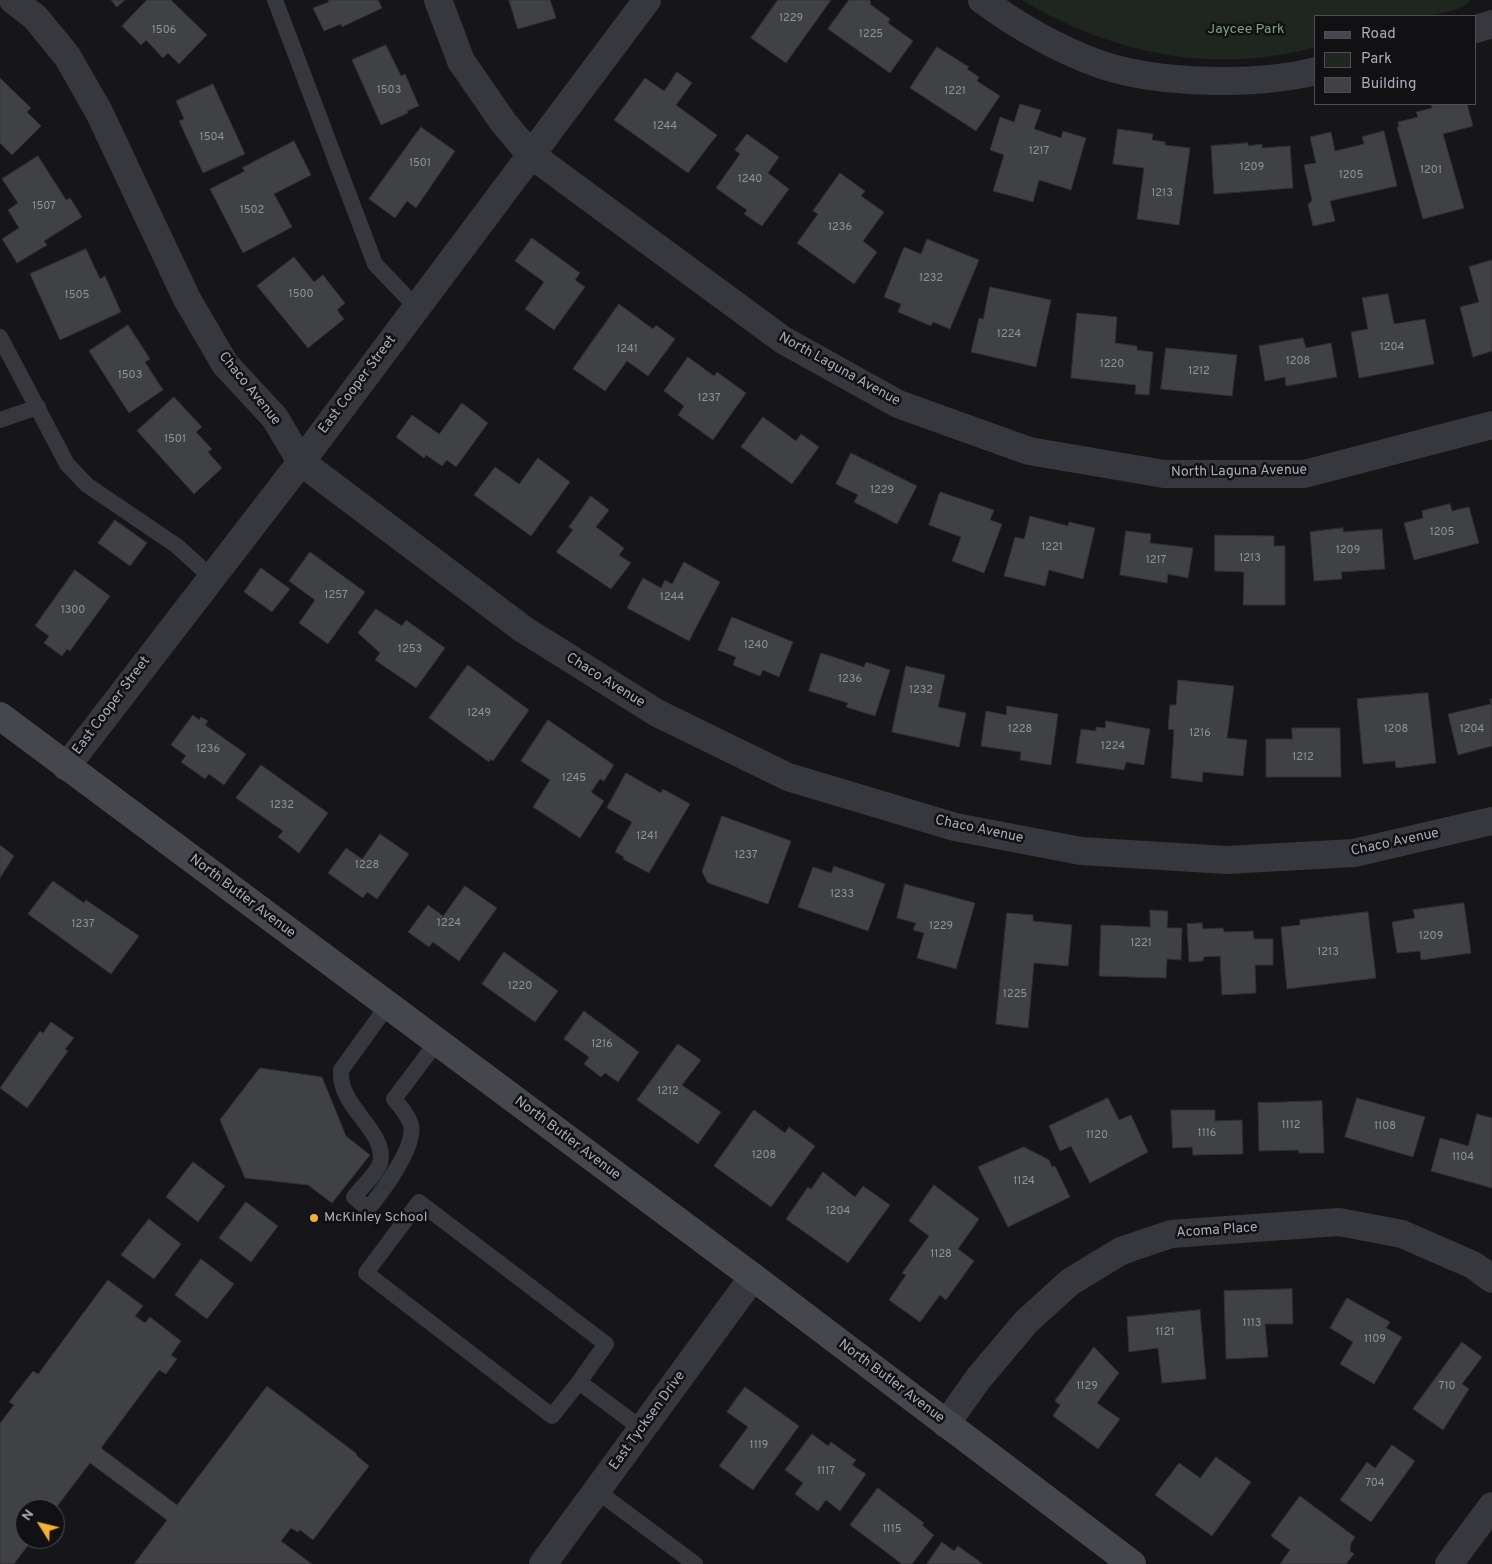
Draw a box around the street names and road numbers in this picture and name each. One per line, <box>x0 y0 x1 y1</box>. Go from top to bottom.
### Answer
street label: North Laguna Avenue <box>775 330 903 410</box>
street label: East Cooper Street <box>316 333 400 437</box>
street label: Chaco Avenue <box>214 349 284 429</box>
street label: North Laguna Avenue <box>1171 462 1307 482</box>
street label: Chaco Avenue <box>563 650 647 712</box>
street label: East Cooper Street <box>70 654 154 758</box>
street label: Chaco Avenue <box>933 812 1025 848</box>
street label: Chaco Avenue <box>1349 825 1441 861</box>
street label: North Butler Avenue <box>186 852 298 942</box>
street label: North Butler Avenue <box>511 1094 623 1184</box>
street label: Acoma Place <box>1176 1220 1258 1242</box>
street label: North Butler Avenue <box>835 1337 947 1427</box>
street label: East Tycksen Drive <box>606 1368 690 1474</box>

